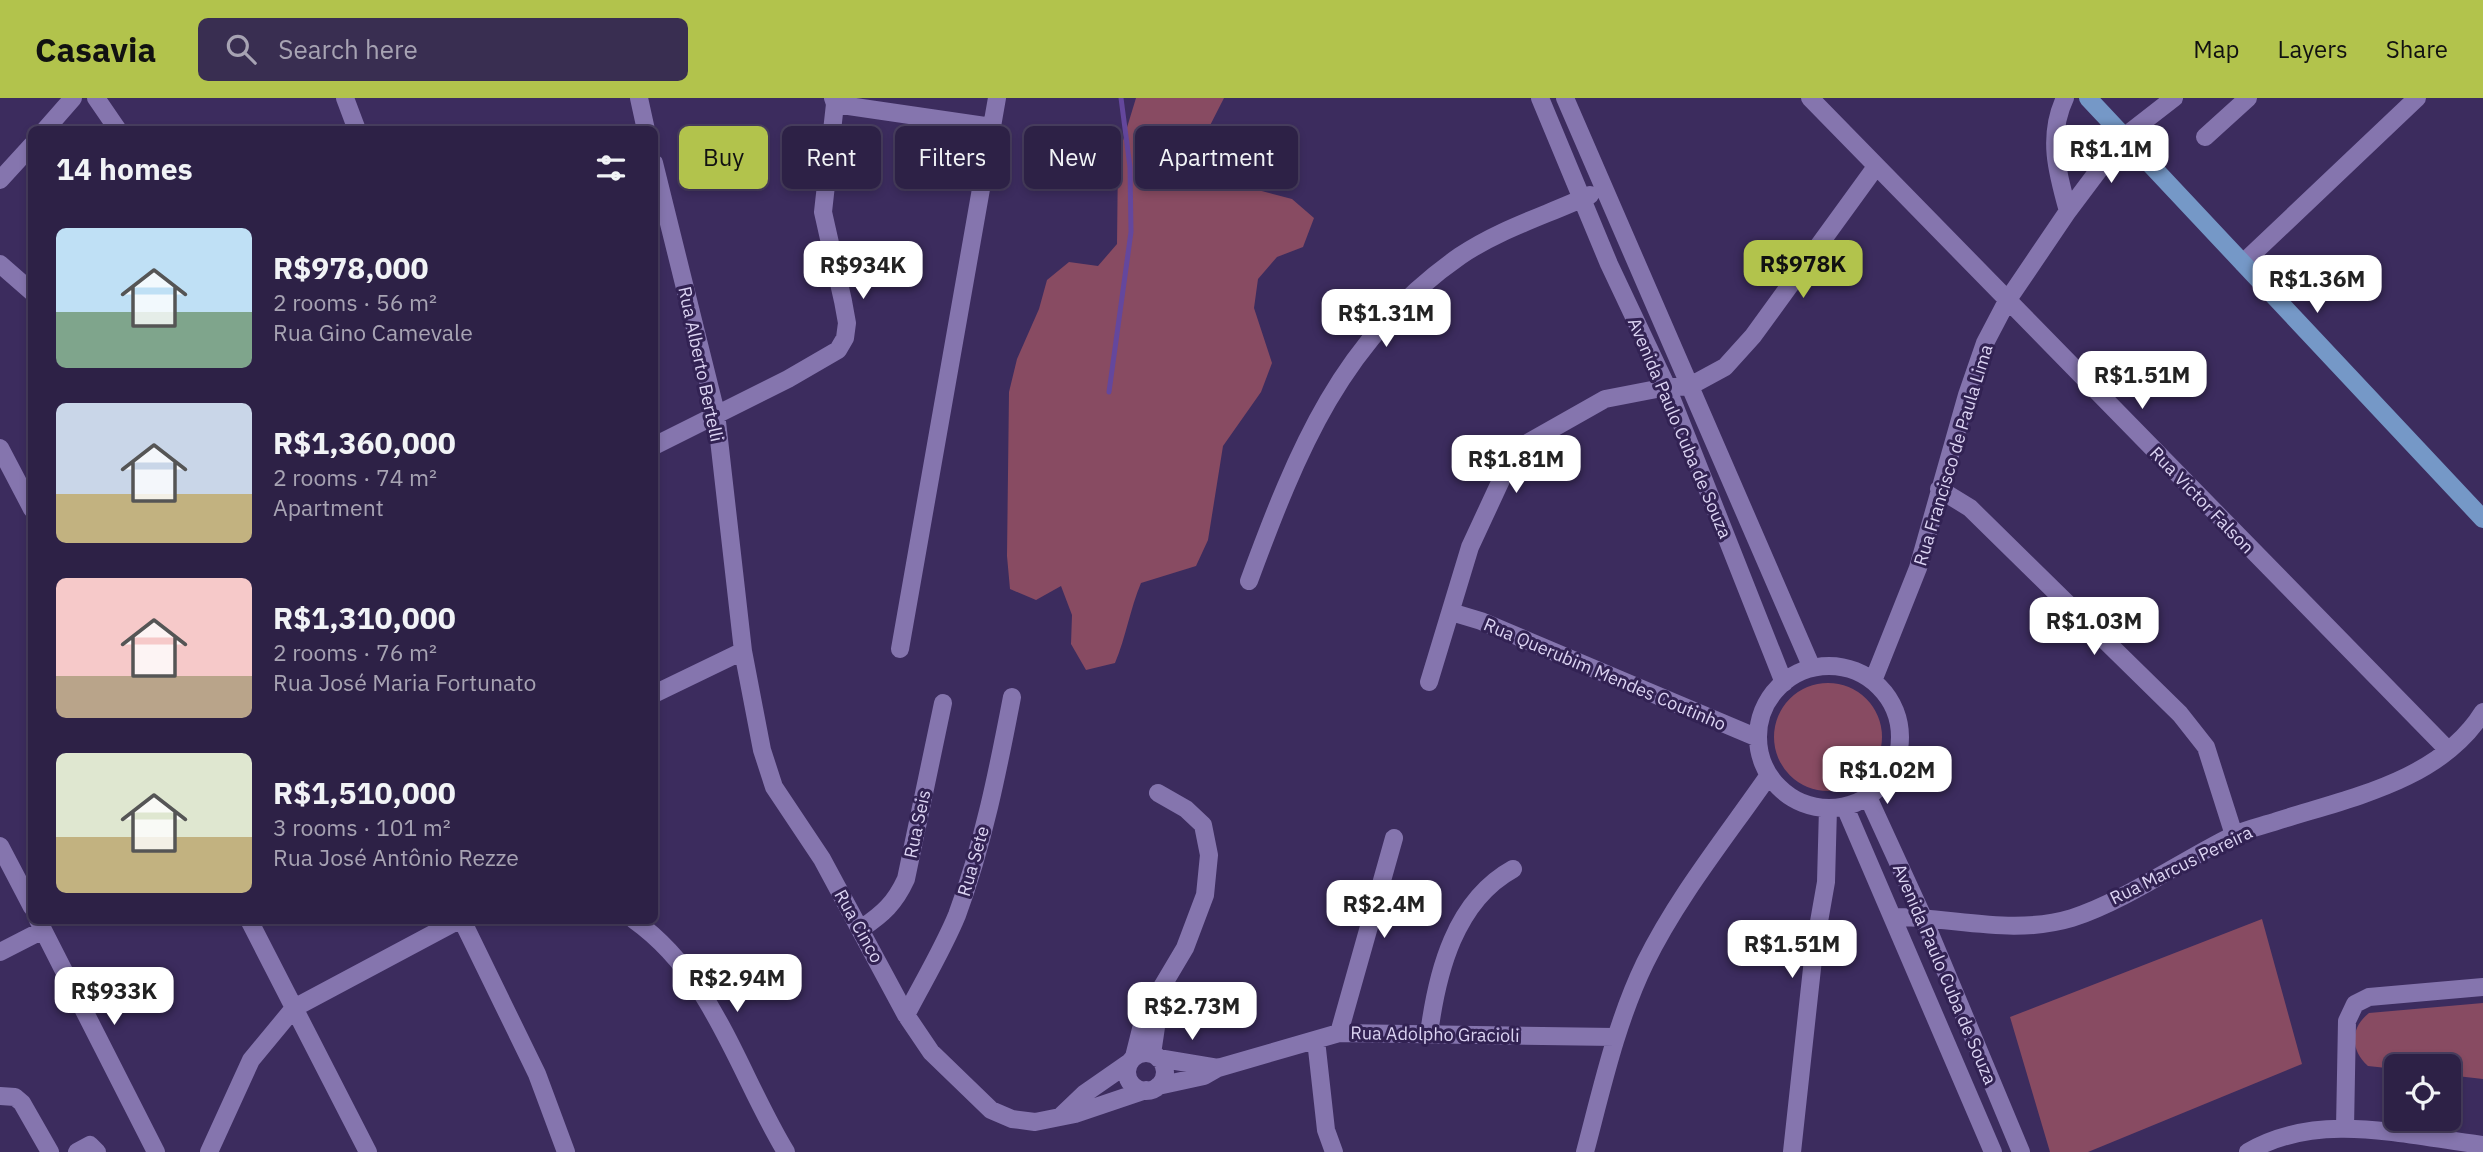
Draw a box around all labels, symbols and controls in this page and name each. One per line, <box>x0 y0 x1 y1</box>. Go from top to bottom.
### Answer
search box <box>198 18 688 81</box>
text: Casavia <box>35 28 156 71</box>
icon: search <box>222 30 260 68</box>
text: Search here <box>278 32 418 66</box>
text: Map <box>2193 33 2240 65</box>
text: Layers <box>2278 33 2348 65</box>
text: Share <box>2386 33 2448 65</box>
chip: Buy <box>679 126 768 189</box>
chip: Rent <box>782 126 881 189</box>
chip: Filters <box>895 126 1010 189</box>
chip: New <box>1024 126 1121 189</box>
chip: Apartment <box>1135 126 1298 189</box>
pin: R$1.1M <box>2054 126 2168 185</box>
text: R$1.1M <box>2070 133 2152 163</box>
text: 14 homes <box>56 149 193 188</box>
icon: filters <box>592 149 630 187</box>
pin: R$978K <box>1746 240 1860 300</box>
pin: R$934K <box>806 242 920 301</box>
text: R$978,000 <box>273 248 429 287</box>
text: R$978K <box>1760 248 1846 278</box>
text: R$934K <box>820 249 906 279</box>
icon: home <box>112 256 196 340</box>
pin: R$1.36M <box>2252 256 2382 315</box>
text: R$1.36M <box>2269 263 2365 293</box>
street label: Rua Alberto Bertelli <box>673 284 729 444</box>
text: 2 rooms · 56 m² <box>273 287 437 317</box>
pin: R$1.31M <box>1321 289 1451 349</box>
text: R$1.31M <box>1338 297 1434 327</box>
street label: Avenida Paulo Cuba de Souza <box>1623 314 1737 542</box>
text: Rua Gino Camevale <box>273 317 473 347</box>
street label: Rua Francisco de Paula Lima <box>1908 341 1998 568</box>
pin: R$1.51M <box>2077 352 2207 411</box>
text: R$1.51M <box>2094 359 2190 389</box>
text: R$1,360,000 <box>273 423 456 462</box>
icon: home <box>112 431 196 515</box>
pin: R$1.81M <box>1451 436 1581 495</box>
street label: Rua Victor Falson <box>2145 442 2259 558</box>
text: R$1.81M <box>1468 443 1564 473</box>
text: 2 rooms · 74 m² <box>273 462 437 492</box>
text: Apartment <box>273 492 384 522</box>
text: R$1,310,000 <box>273 598 456 637</box>
pin: R$1.03M <box>2029 598 2159 657</box>
text: R$1.03M <box>2046 605 2142 635</box>
icon: home <box>112 606 196 690</box>
street label: Rua Querubim Mendes Coutinho <box>1480 612 1730 736</box>
text: 2 rooms · 76 m² <box>273 637 437 667</box>
text: Rua José Maria Fortunato <box>273 667 536 697</box>
pin: R$1.02M <box>1822 746 1952 806</box>
text: R$1.02M <box>1839 754 1935 784</box>
text: R$1,510,000 <box>273 773 456 812</box>
icon: home <box>112 781 196 865</box>
street label: Rua Seis <box>899 788 935 860</box>
text: 3 rooms · 101 m² <box>273 812 451 842</box>
street label: Rua Marcus Pereira <box>2106 820 2257 910</box>
street label: Rua Sete <box>952 823 994 899</box>
text: Rua José Antônio Rezze <box>273 842 519 872</box>
street label: Avenida Paulo Cuba de Souza <box>1888 860 2002 1088</box>
pin: R$2.4M <box>1327 880 1441 940</box>
street label: Rua Cinco <box>829 885 889 967</box>
text: R$2.4M <box>1343 888 1425 918</box>
pin: R$1.51M <box>1727 920 1857 980</box>
text: R$1.51M <box>1744 928 1840 958</box>
pin: R$2.94M <box>672 954 802 1014</box>
text: R$2.94M <box>689 962 785 992</box>
pin: R$933K <box>57 968 171 1027</box>
text: R$933K <box>71 975 157 1005</box>
pin: R$2.73M <box>1127 982 1257 1042</box>
text: R$2.73M <box>1144 990 1240 1020</box>
street label: Rua Adolpho Gracioli <box>1350 1021 1520 1047</box>
map controls <box>2384 1054 2461 1131</box>
button: locate <box>2384 1054 2461 1131</box>

